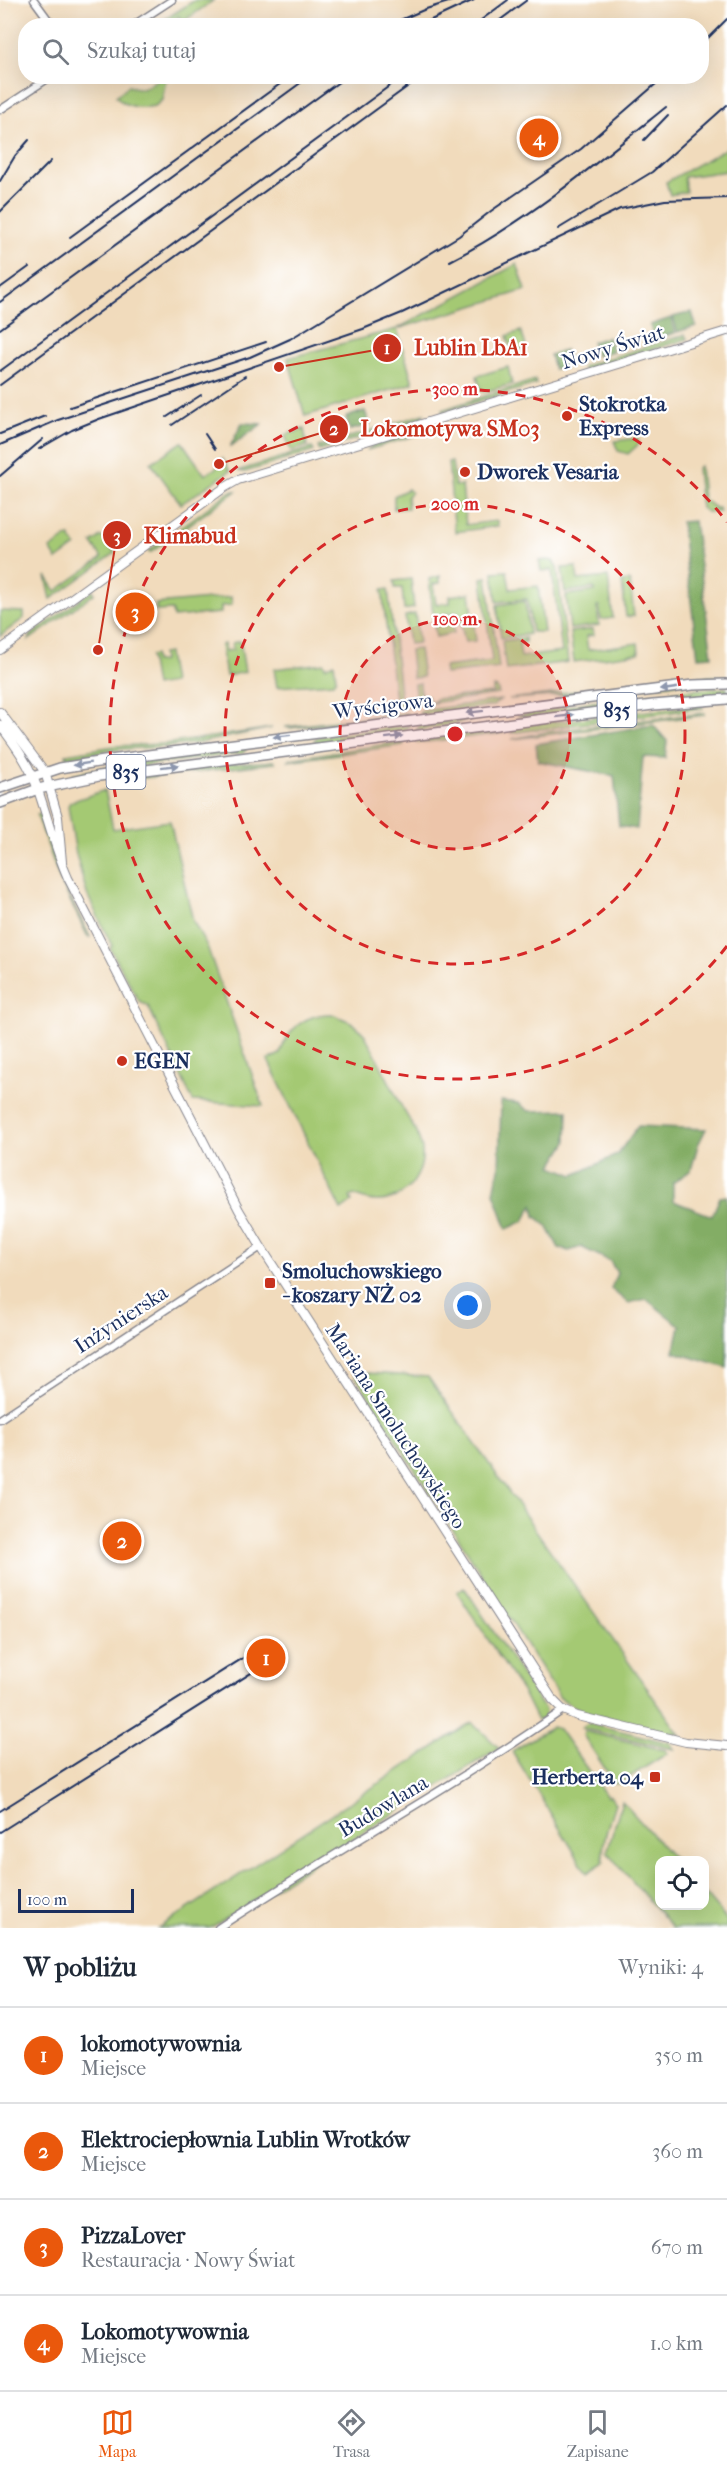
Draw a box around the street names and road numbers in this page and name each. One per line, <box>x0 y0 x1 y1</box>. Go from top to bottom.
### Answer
street label: Nowy Świat <box>559 320 668 374</box>
street label: Wyścigowa <box>330 688 435 724</box>
road number: 835 <box>598 693 636 727</box>
road number: 835 <box>106 755 146 789</box>
street label: Inżynierska <box>70 1280 172 1358</box>
street label: Mariana Smoluchowskiego <box>321 1319 471 1533</box>
street label: Budowlana <box>334 1770 432 1842</box>

